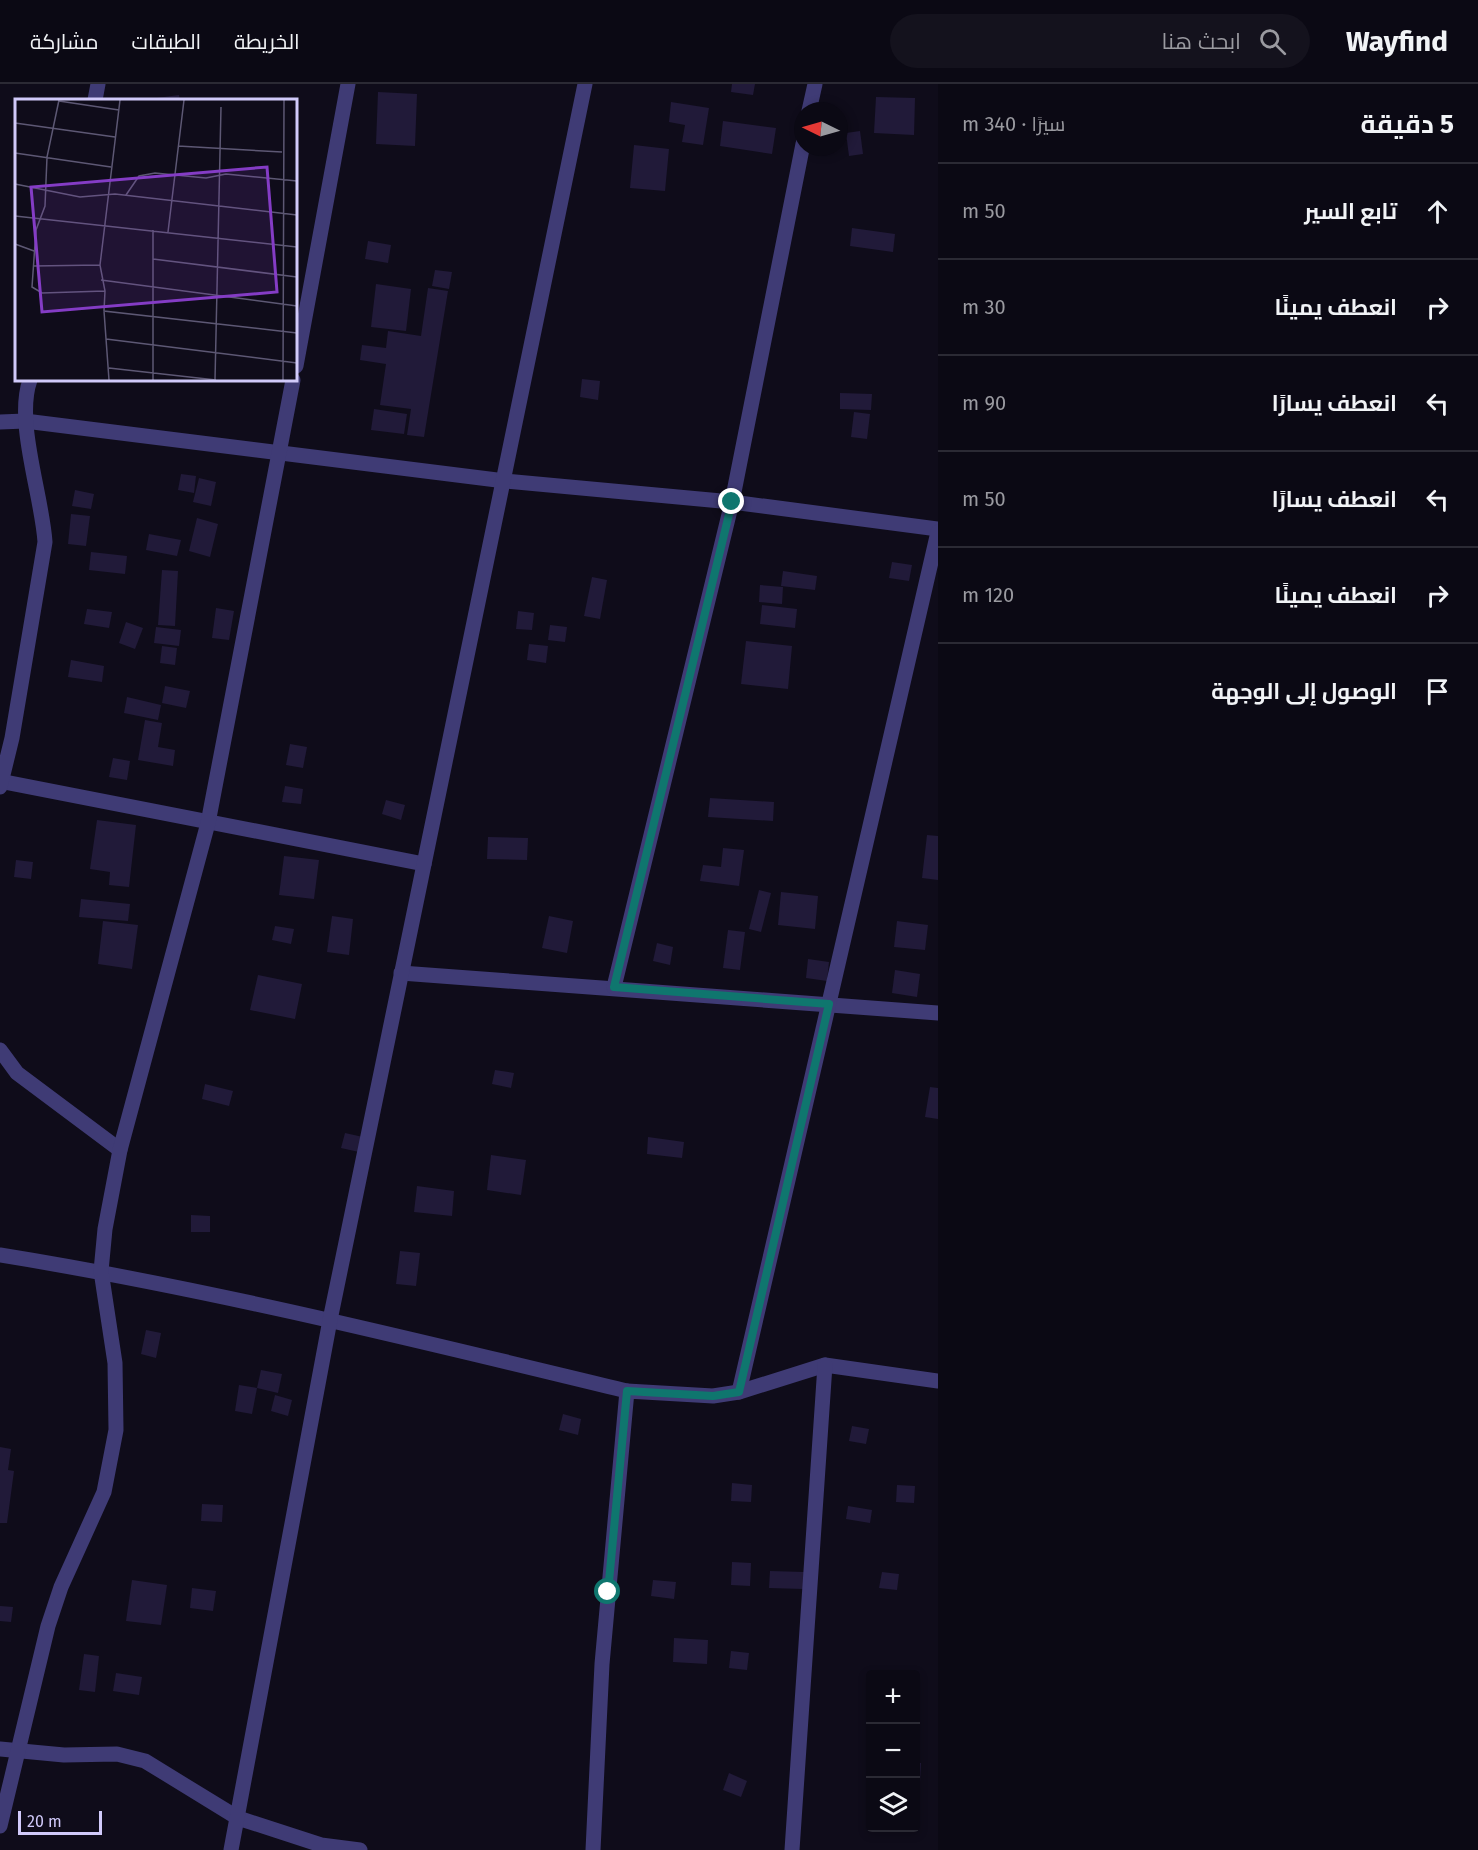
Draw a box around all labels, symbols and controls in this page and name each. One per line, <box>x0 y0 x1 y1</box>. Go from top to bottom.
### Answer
search box <box>890 14 1310 68</box>
icon: search <box>1256 25 1289 58</box>
text: Wayfind <box>1346 25 1448 58</box>
text: ابحث هنا <box>1162 28 1241 55</box>
text: مشاركة <box>30 29 99 55</box>
text: الطبقات <box>132 29 201 55</box>
text: الخريطة <box>234 29 300 55</box>
inset map <box>15 99 297 381</box>
north arrow <box>794 102 848 156</box>
text: 5 دقيقة <box>1360 109 1454 140</box>
text: سيرًا · 340 m <box>962 112 1065 136</box>
icon: ahead <box>1421 195 1454 228</box>
text: تابع السير <box>1304 198 1397 225</box>
text: 50 m <box>962 199 1006 223</box>
icon: right <box>1421 291 1454 324</box>
text: انعطف يمينًا <box>1275 294 1397 321</box>
text: 30 m <box>962 295 1006 319</box>
icon: left <box>1421 387 1454 420</box>
text: انعطف يسارًا <box>1272 390 1397 417</box>
text: 90 m <box>962 391 1006 415</box>
icon: left <box>1421 483 1454 516</box>
text: انعطف يسارًا <box>1272 486 1397 513</box>
text: 50 m <box>962 487 1006 511</box>
route end <box>718 488 744 514</box>
icon: right <box>1421 579 1454 612</box>
text: انعطف يمينًا <box>1275 582 1397 609</box>
text: 120 m <box>962 583 1014 607</box>
icon: arrive <box>1421 675 1454 708</box>
text: الوصول إلى الوجهة <box>1211 678 1397 705</box>
route start <box>594 1578 620 1604</box>
map controls <box>866 1670 920 1832</box>
button: + <box>866 1670 920 1724</box>
button: − <box>866 1724 920 1778</box>
button: layers <box>866 1778 920 1832</box>
scale bar <box>18 1808 102 1836</box>
text: 20 m <box>27 1812 62 1831</box>

